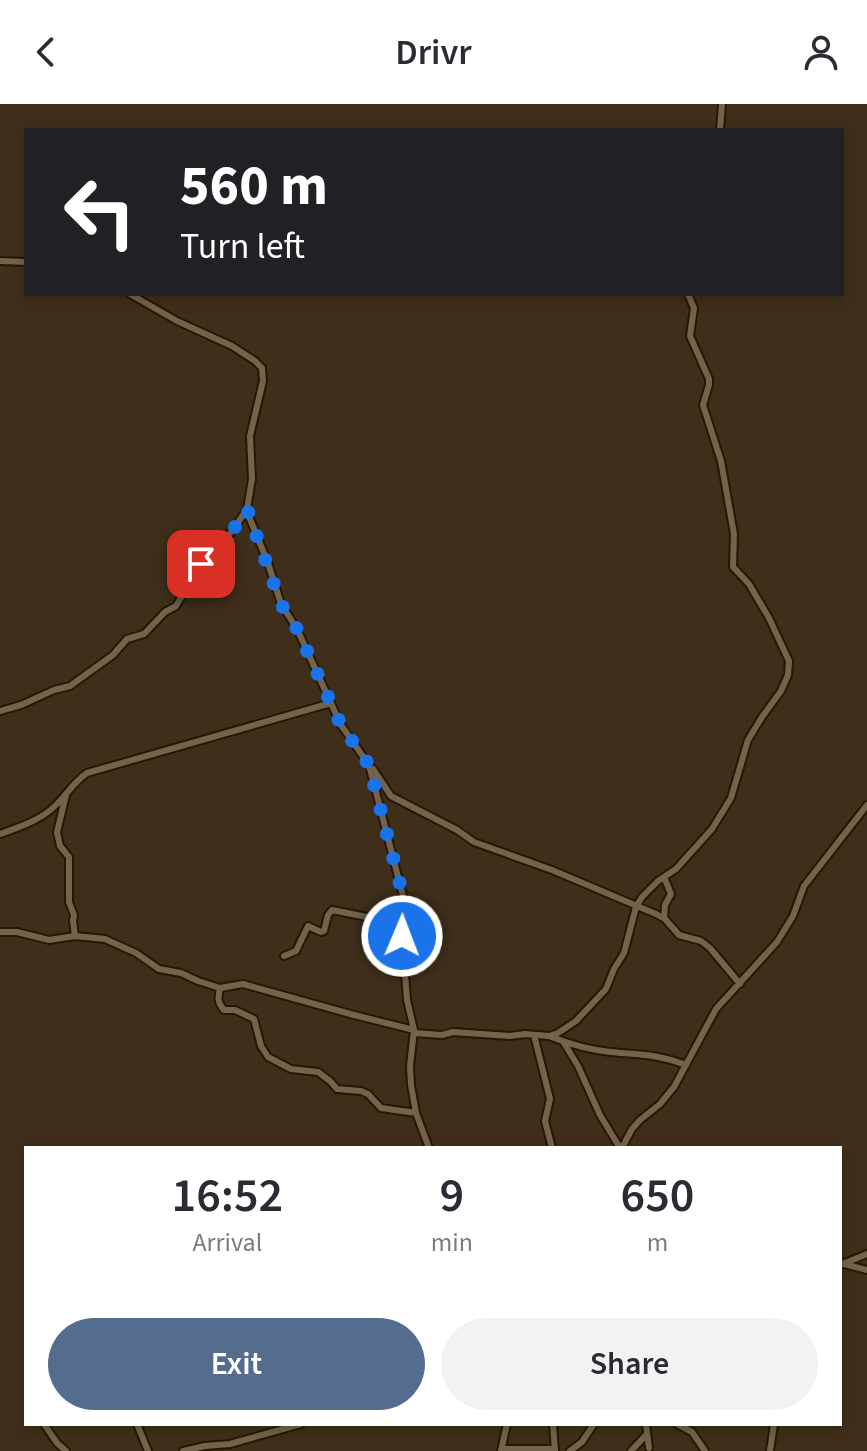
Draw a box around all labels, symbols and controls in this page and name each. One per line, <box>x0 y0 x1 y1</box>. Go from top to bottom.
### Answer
text: Drivr <box>395 27 472 78</box>
icon: back <box>24 30 68 74</box>
icon: person <box>799 30 843 74</box>
text: 560 m <box>180 147 328 226</box>
icon: left <box>48 160 152 264</box>
text: Turn left <box>180 221 305 272</box>
pin <box>167 530 235 598</box>
icon: arrive <box>179 542 223 586</box>
position arrow <box>360 894 444 978</box>
text: 16:52 <box>172 1162 283 1230</box>
text: 9 <box>440 1162 464 1230</box>
text: 650 <box>621 1162 694 1230</box>
text: Arrival <box>192 1224 262 1261</box>
text: min <box>431 1224 473 1261</box>
text: m <box>647 1224 668 1261</box>
button: Exit <box>48 1318 425 1410</box>
button: Share <box>441 1318 818 1410</box>

